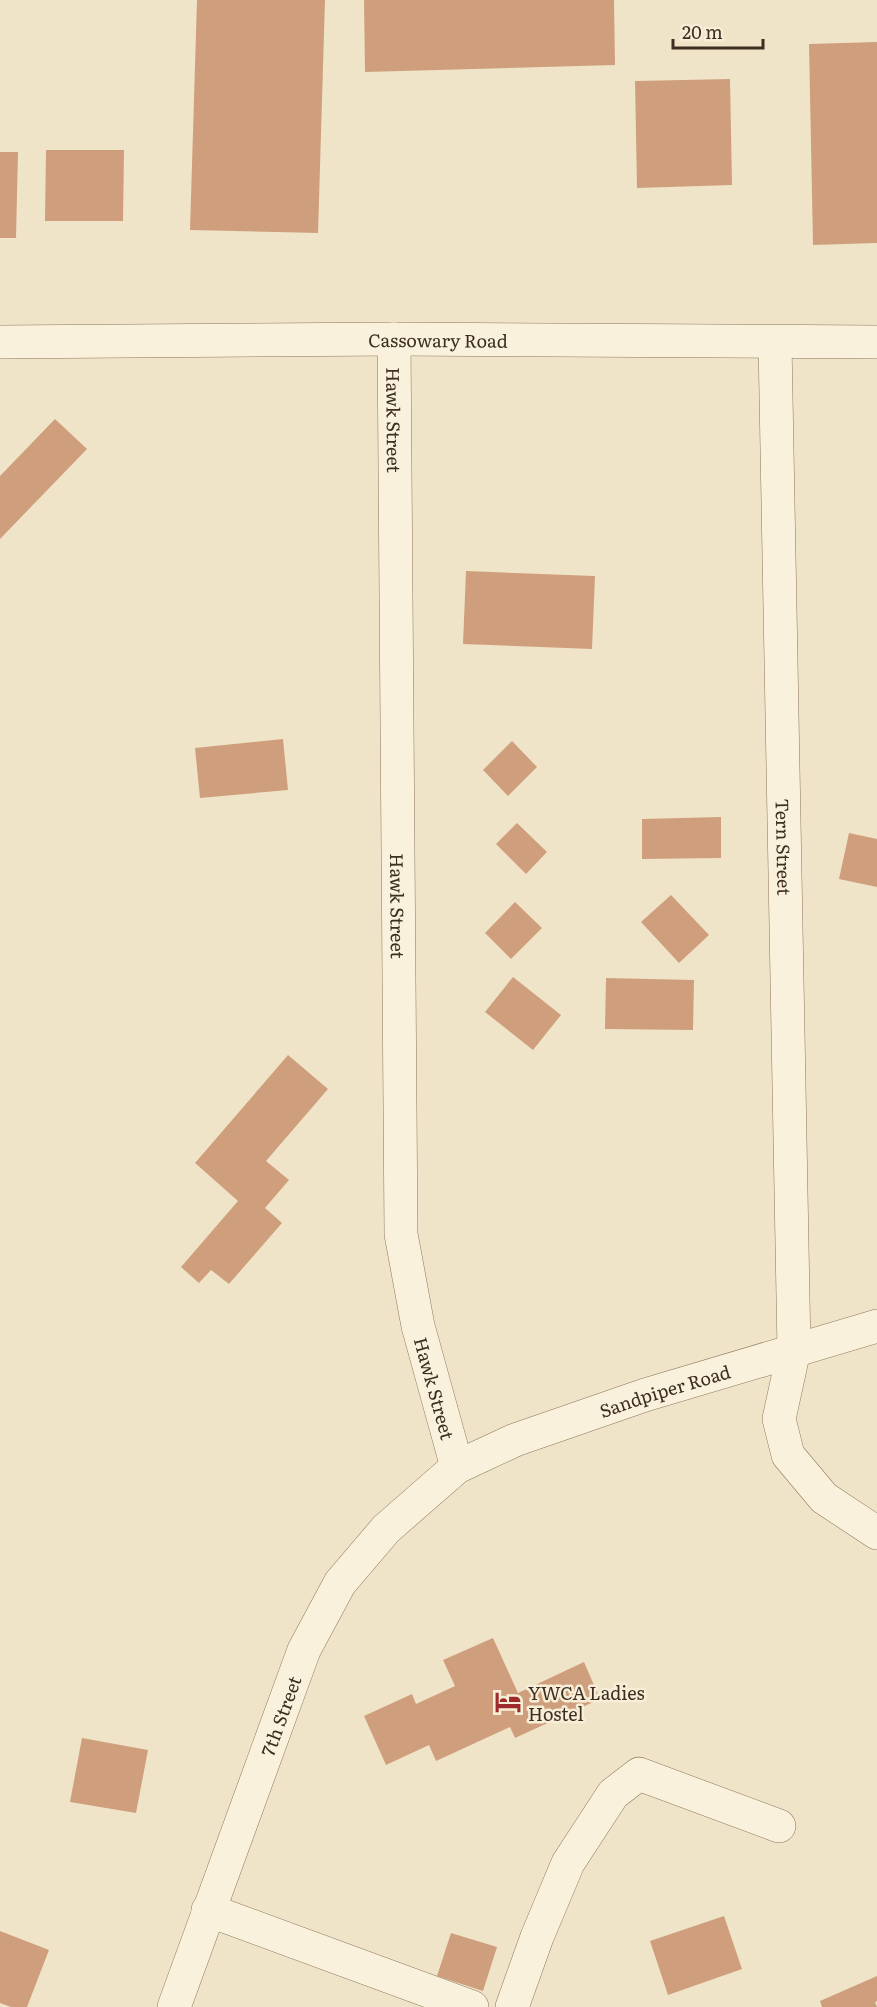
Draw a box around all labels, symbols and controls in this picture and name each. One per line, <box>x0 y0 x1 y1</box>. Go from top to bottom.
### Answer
scale bar <box>673 12 763 50</box>
text: 20 m <box>682 18 723 45</box>
street label: Cassowary Road <box>368 325 508 353</box>
street label: Hawk Street <box>381 367 409 474</box>
street label: Tern Street <box>770 798 799 896</box>
street label: Hawk Street <box>385 853 412 960</box>
street label: Hawk Street <box>408 1334 462 1443</box>
street label: Sandpiper Road <box>595 1357 734 1423</box>
street label: 7th Street <box>253 1671 307 1760</box>
place label: YWCA Ladies Hostel <box>528 1679 645 1727</box>
hotel icon: YWCA Ladies Hostel <box>493 1687 523 1717</box>

